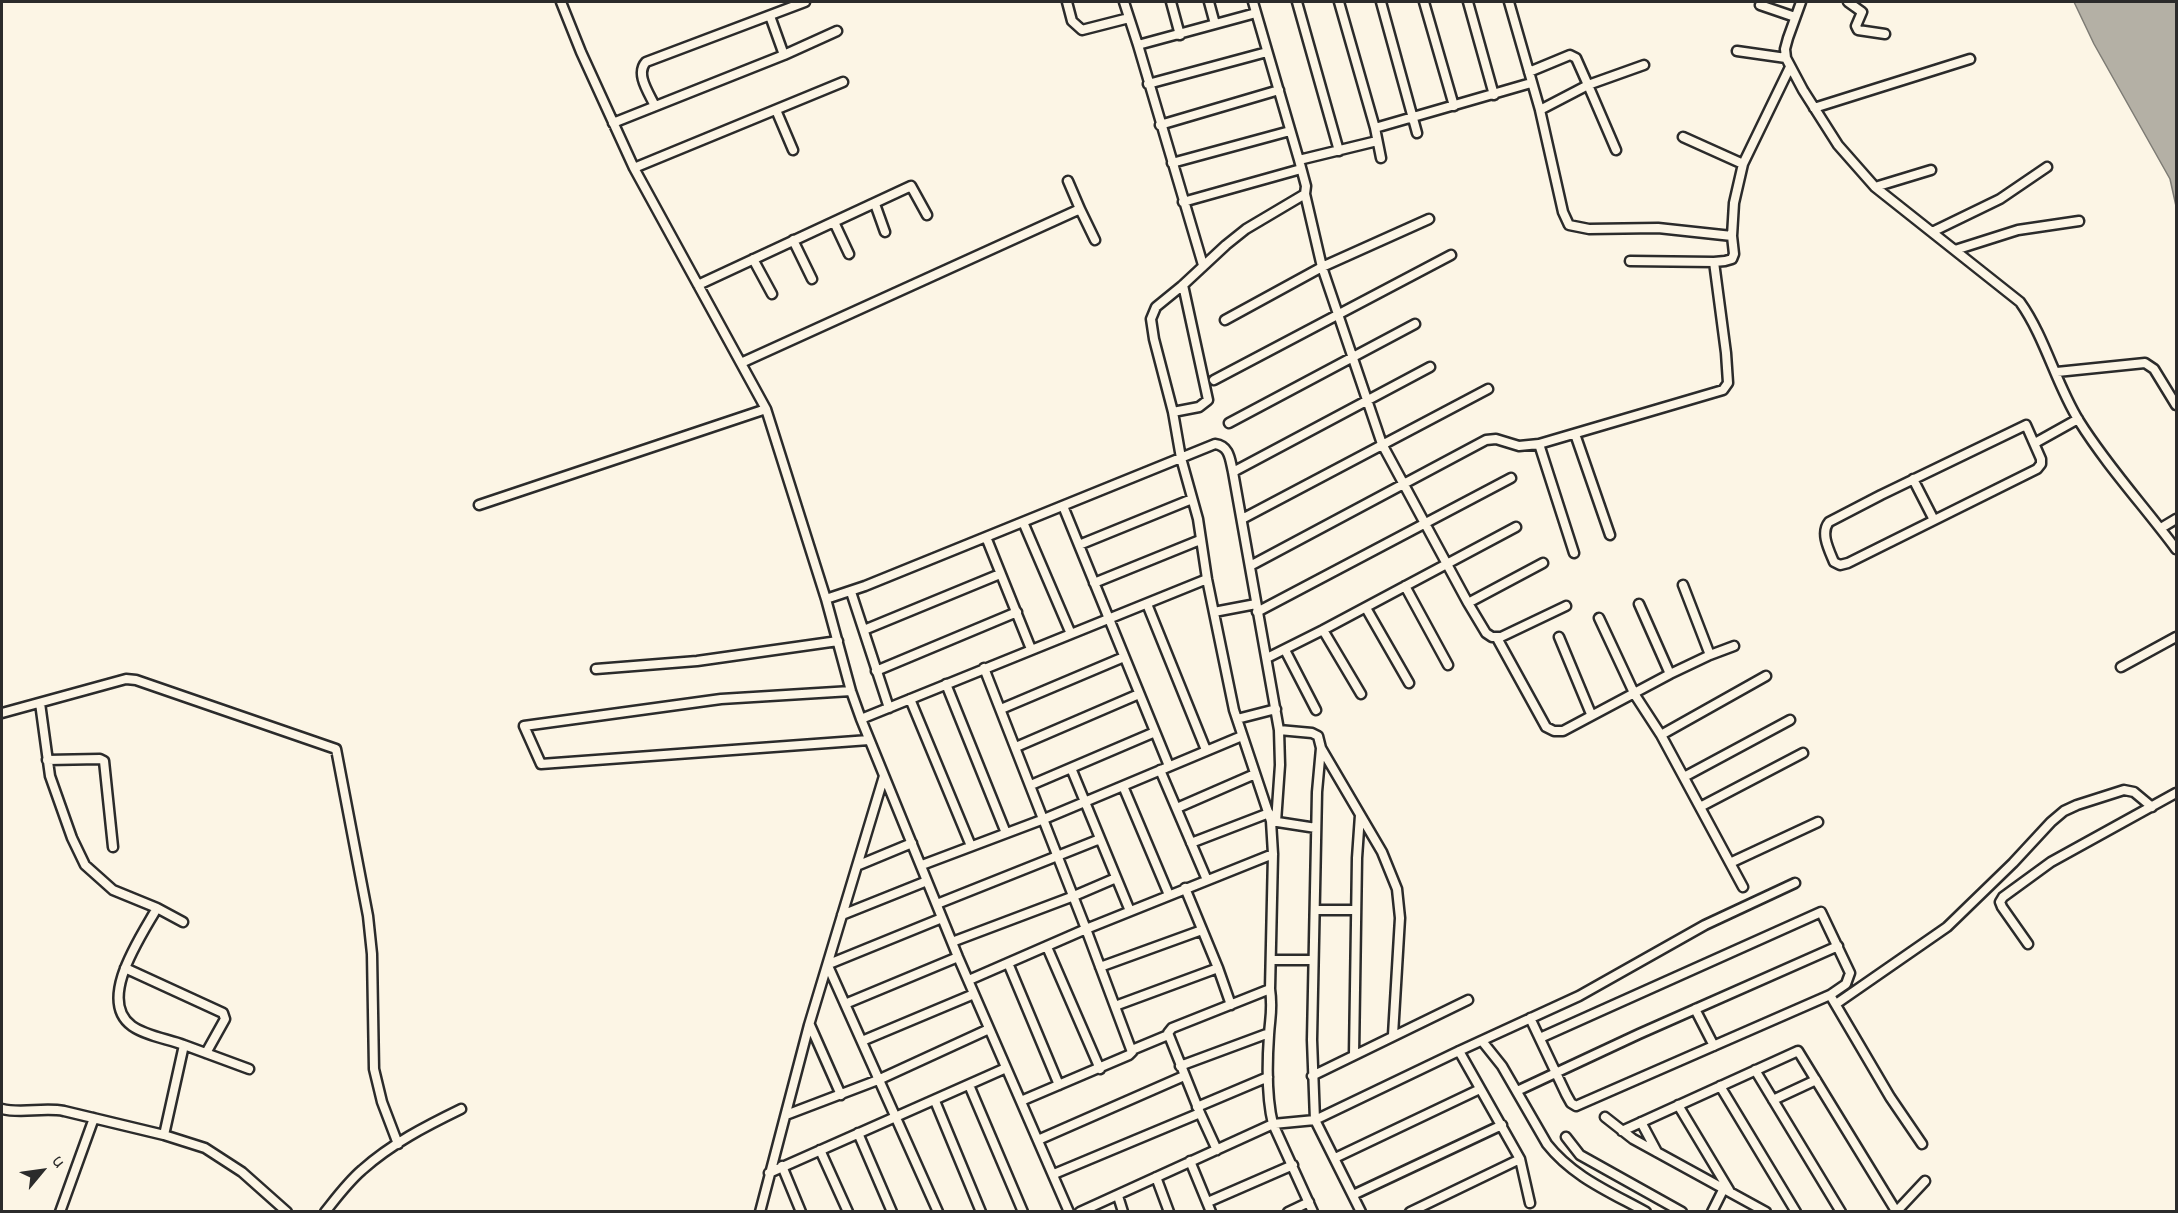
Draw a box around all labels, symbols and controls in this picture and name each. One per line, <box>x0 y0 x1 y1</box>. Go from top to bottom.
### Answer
north arrow <box>12 1141 72 1201</box>
text: U <box>45 1152 71 1173</box>

